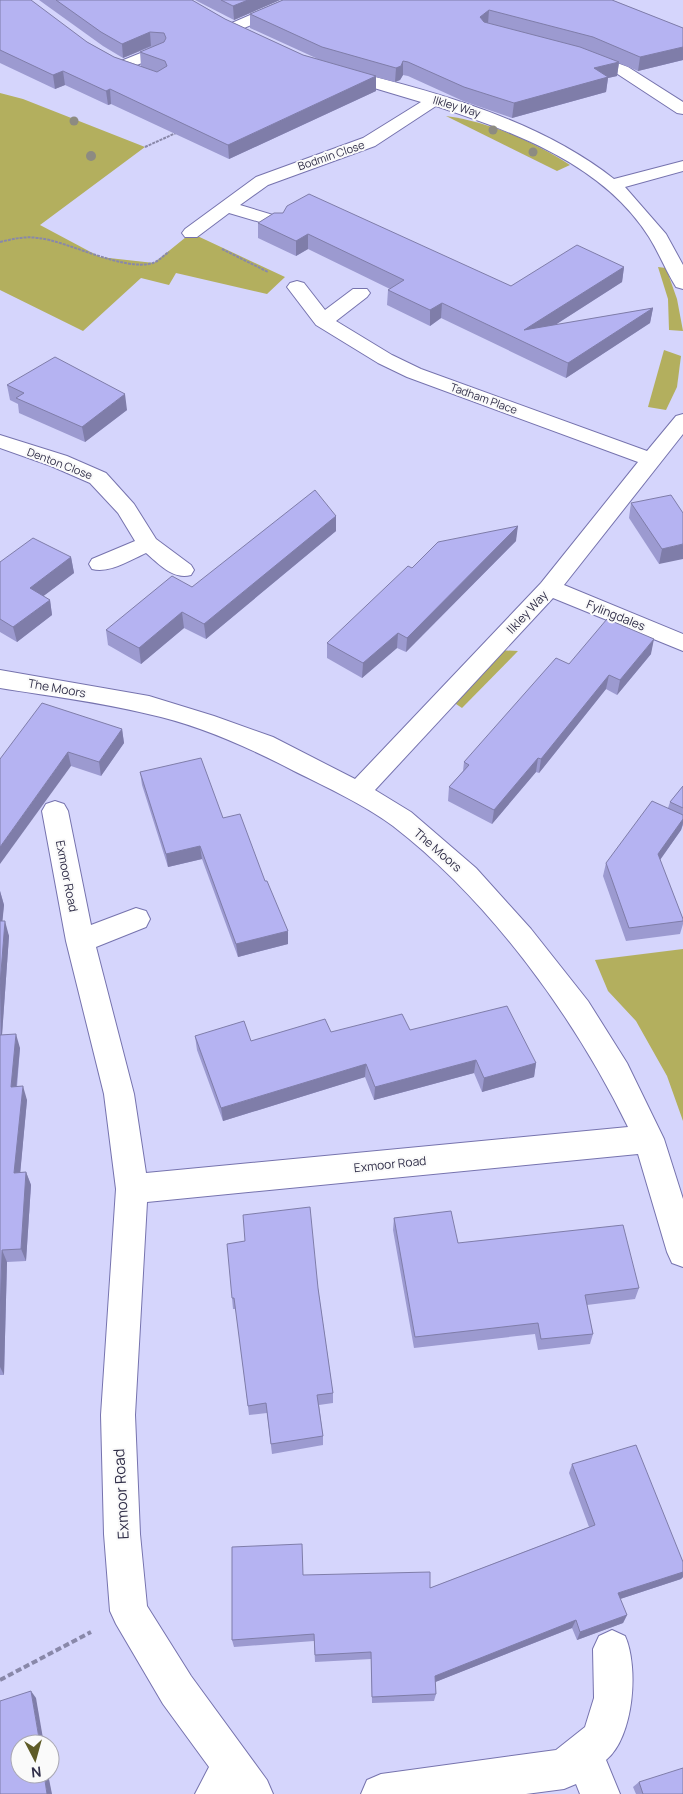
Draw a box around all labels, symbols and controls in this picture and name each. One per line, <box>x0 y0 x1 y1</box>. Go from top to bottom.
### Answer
street label: Ilkley Way <box>431 92 483 120</box>
street label: Bodmin Close <box>296 136 367 173</box>
street label: Tadham Place <box>448 379 520 417</box>
street label: Denton Close <box>25 444 95 483</box>
street label: Ilkley Way <box>503 586 552 637</box>
street label: Fylingdales <box>584 595 648 635</box>
street label: The Moors <box>27 675 87 701</box>
street label: The Moors <box>410 824 466 876</box>
street label: Exmoor Road <box>52 839 82 913</box>
street label: Exmoor Road <box>353 1152 427 1176</box>
street label: Exmoor Road <box>108 1448 134 1540</box>
north arrow <box>10 1734 60 1784</box>
text: N <box>30 1762 42 1782</box>

